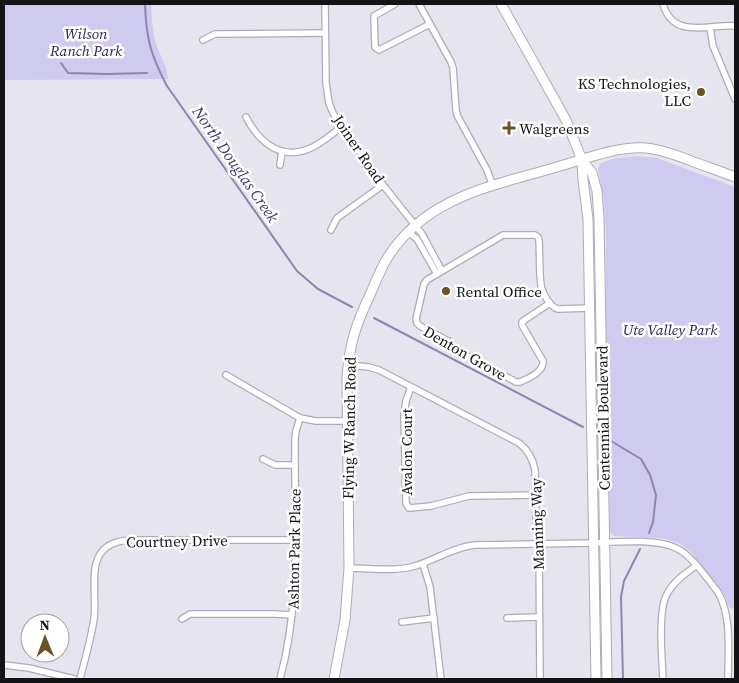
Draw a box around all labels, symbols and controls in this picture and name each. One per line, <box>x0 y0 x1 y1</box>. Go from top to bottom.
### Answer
park label: Wilson Ranch Park <box>49 23 123 61</box>
place label: KS Technologies, LLC <box>578 73 691 111</box>
marker: KS Technologies, LLC <box>695 86 707 98</box>
water label: North Douglas Creek <box>187 101 285 227</box>
street label: Joiner Road <box>328 110 390 188</box>
place label: Walgreens <box>519 118 589 139</box>
marker: Walgreens <box>503 122 515 134</box>
place label: Rental Office <box>456 281 542 302</box>
marker: Rental Office <box>440 285 452 297</box>
park label: Ute Valley Park <box>623 319 718 340</box>
street label: Denton Grove <box>420 321 511 385</box>
street label: Centennial Boulevard <box>591 345 615 491</box>
street label: Flying W Ranch Road <box>337 356 361 499</box>
street label: Avalon Court <box>396 408 417 496</box>
street label: Manning Way <box>525 477 549 570</box>
street label: Ashton Park Place <box>282 488 306 610</box>
street label: Courtney Drive <box>126 530 228 552</box>
north arrow <box>20 613 70 663</box>
text: N <box>39 615 50 635</box>

